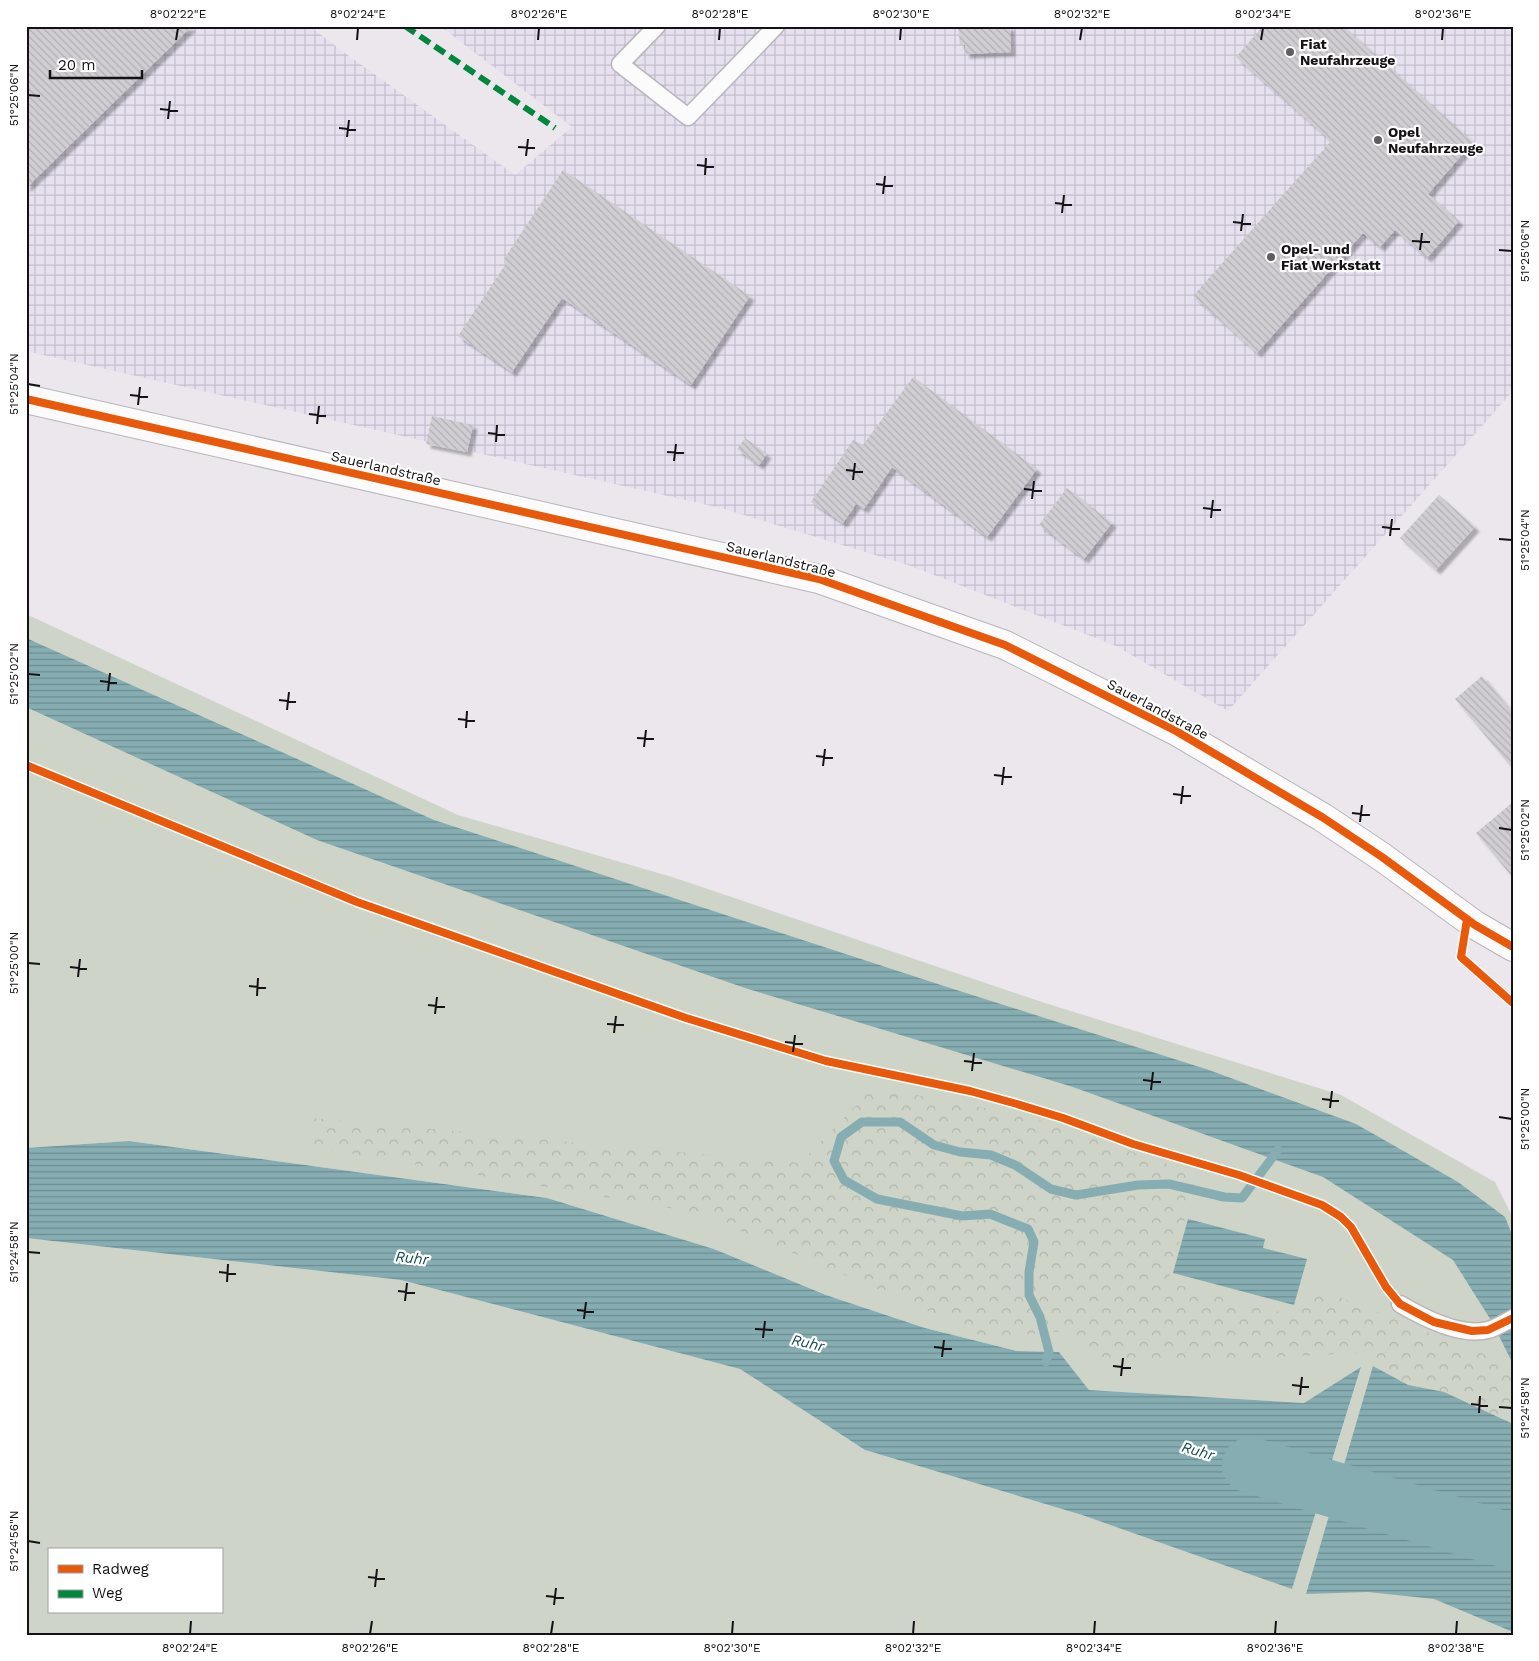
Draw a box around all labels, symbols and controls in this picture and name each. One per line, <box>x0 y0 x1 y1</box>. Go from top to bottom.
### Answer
text: 8°02'22"E <box>150 7 207 21</box>
text: 8°02'24"E <box>330 7 386 21</box>
text: 8°02'26"E <box>511 7 568 21</box>
text: 8°02'28"E <box>691 7 749 21</box>
text: 8°02'30"E <box>872 7 930 21</box>
text: 8°02'32"E <box>1054 7 1111 21</box>
text: 8°02'34"E <box>1235 7 1292 21</box>
text: 8°02'36"E <box>1415 7 1472 21</box>
place label: Fiat Neufahrzeuge <box>1300 36 1395 68</box>
marker: Fiat Neufahrzeuge <box>1284 46 1296 58</box>
scale bar <box>50 48 142 80</box>
text: 20 m <box>58 56 96 74</box>
text: 51°25'06"N <box>7 64 21 126</box>
place label: Opel Neufahrzeuge <box>1388 124 1483 156</box>
marker: Opel Neufahrzeuge <box>1372 134 1384 146</box>
text: 51°25'06"N <box>1518 220 1532 282</box>
place label: Opel- und Fiat Werkstatt <box>1281 241 1381 273</box>
marker: Opel- und Fiat Werkstatt <box>1265 251 1277 263</box>
text: 51°25'04"N <box>7 353 21 415</box>
street label: Sauerlandstraße <box>330 448 442 488</box>
text: 51°25'04"N <box>1518 509 1532 571</box>
street label: Sauerlandstraße <box>725 538 837 580</box>
text: 51°25'02"N <box>7 643 21 705</box>
street label: Sauerlandstraße <box>1105 676 1211 742</box>
text: 51°25'02"N <box>1518 799 1532 861</box>
text: 51°25'00"N <box>7 932 21 994</box>
text: 51°25'00"N <box>1518 1088 1532 1150</box>
text: 51°24'58"N <box>7 1221 21 1283</box>
water label: Ruhr <box>395 1247 431 1269</box>
water label: Ruhr <box>790 1330 827 1356</box>
text: 51°24'58"N <box>1518 1377 1532 1439</box>
water label: Ruhr <box>1180 1438 1218 1465</box>
text: 51°24'56"N <box>7 1510 21 1572</box>
legend <box>48 1548 222 1614</box>
text: Radweg <box>92 1560 149 1578</box>
text: Weg <box>92 1584 123 1602</box>
text: 8°02'24"E <box>162 1641 218 1655</box>
text: 8°02'26"E <box>342 1641 399 1655</box>
text: 8°02'28"E <box>522 1641 580 1655</box>
text: 8°02'30"E <box>703 1641 761 1655</box>
text: 8°02'32"E <box>885 1641 942 1655</box>
text: 8°02'34"E <box>1066 1641 1123 1655</box>
text: 8°02'36"E <box>1247 1641 1304 1655</box>
text: 8°02'38"E <box>1427 1641 1485 1655</box>

